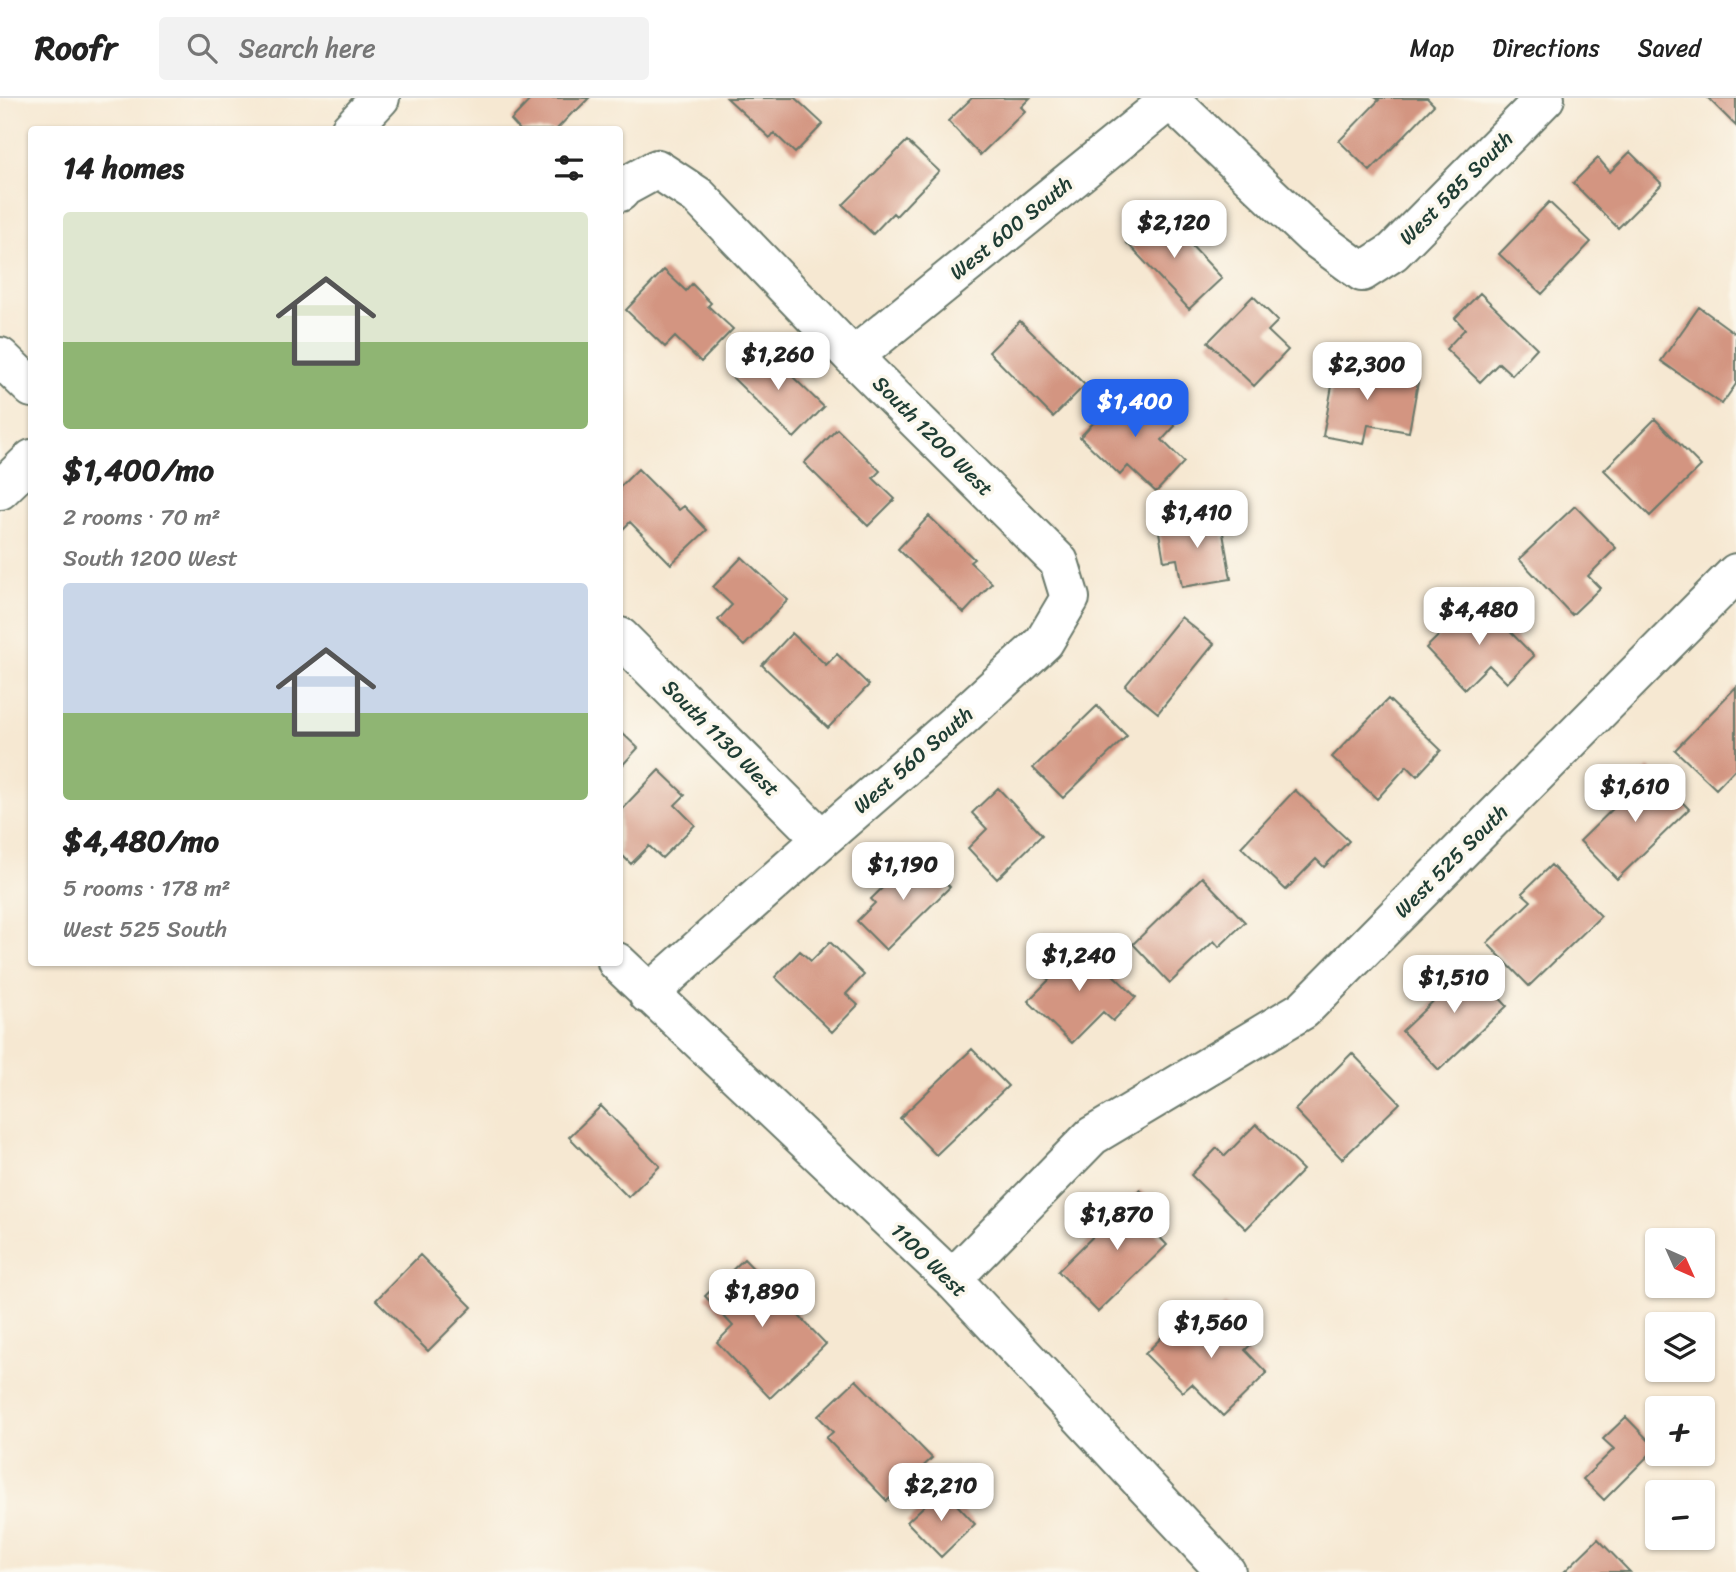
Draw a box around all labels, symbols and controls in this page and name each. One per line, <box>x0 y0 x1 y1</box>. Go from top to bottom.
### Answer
search box <box>159 17 649 80</box>
text: Roofr <box>35 19 117 77</box>
text: Search here <box>239 25 376 71</box>
text: Map <box>1410 27 1454 69</box>
text: Directions <box>1492 27 1600 69</box>
text: Saved <box>1638 27 1701 69</box>
icon: search <box>183 29 221 67</box>
street label: West 585 South <box>1389 121 1523 255</box>
text: 14 homes <box>63 141 184 195</box>
icon: filters <box>550 149 588 187</box>
street label: West 600 South <box>941 166 1081 290</box>
pin: $2,120 <box>1117 200 1231 260</box>
text: $2,120 <box>1138 202 1210 243</box>
icon: home <box>263 258 389 384</box>
pin: $1,260 <box>721 332 835 392</box>
text: $1,260 <box>742 334 814 375</box>
pin: $2,300 <box>1310 342 1424 402</box>
text: $2,300 <box>1329 344 1405 385</box>
street label: South 1200 West <box>863 366 1003 506</box>
pin: $1,400 <box>1078 380 1192 439</box>
text: $1,400 <box>1098 381 1172 422</box>
text: $1,400/mo <box>63 443 214 497</box>
pin: $1,410 <box>1140 490 1254 550</box>
text: $1,410 <box>1162 492 1232 533</box>
text: 2 rooms · 70 m² <box>63 497 221 538</box>
text: South 1200 West <box>63 538 238 579</box>
pin: $4,480 <box>1422 588 1536 647</box>
text: $4,480 <box>1440 589 1518 630</box>
icon: home <box>263 629 389 755</box>
street label: South 1130 West <box>653 670 789 806</box>
street label: West 560 South <box>844 696 982 824</box>
pin: $1,610 <box>1578 764 1692 824</box>
text: $1,610 <box>1601 766 1670 807</box>
street label: West 525 South <box>1385 795 1517 927</box>
text: $4,480/mo <box>63 814 219 868</box>
pin: $1,190 <box>846 842 960 902</box>
text: $1,190 <box>868 844 938 885</box>
text: 5 rooms · 178 m² <box>63 868 231 909</box>
text: West 525 South <box>63 909 227 950</box>
pin: $1,240 <box>1022 934 1136 993</box>
text: $1,240 <box>1042 935 1116 976</box>
pin: $1,510 <box>1397 956 1511 1015</box>
text: $1,510 <box>1419 957 1489 998</box>
pin: $1,870 <box>1060 1192 1174 1252</box>
text: $1,870 <box>1080 1194 1154 1235</box>
street label: 1100 West <box>881 1213 977 1307</box>
north arrow <box>1645 1228 1715 1298</box>
map controls <box>1645 1228 1715 1550</box>
pin: $1,890 <box>705 1270 819 1329</box>
text: $1,890 <box>725 1271 799 1312</box>
pin: $1,560 <box>1154 1300 1268 1360</box>
text: $1,560 <box>1174 1302 1248 1343</box>
button: layers <box>1645 1312 1715 1382</box>
button: + <box>1645 1396 1715 1466</box>
pin: $2,210 <box>884 1464 998 1523</box>
text: $2,210 <box>905 1465 977 1506</box>
button: − <box>1645 1480 1715 1550</box>

